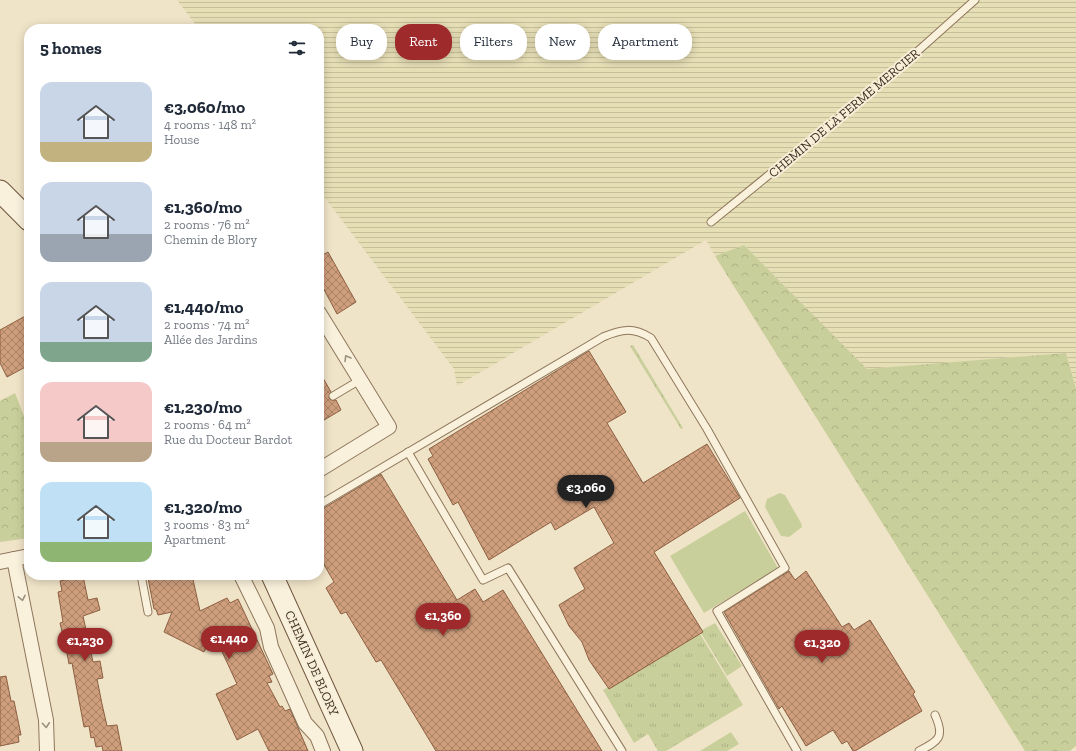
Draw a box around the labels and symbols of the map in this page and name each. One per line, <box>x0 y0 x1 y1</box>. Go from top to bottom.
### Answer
street label: CHEMIN DE LA FERME MERCIER <box>766 46 922 180</box>
one-way arrow <box>344 355 351 362</box>
pin: €3,060 <box>553 475 619 509</box>
one-way arrow <box>18 594 26 601</box>
pin: €1,360 <box>410 603 476 637</box>
street label: CHEMIN DE BLORY <box>282 608 342 718</box>
pin: €1,440 <box>196 626 262 660</box>
pin: €1,230 <box>52 628 118 662</box>
pin: €1,320 <box>789 630 855 664</box>
one-way arrow <box>42 722 50 728</box>

